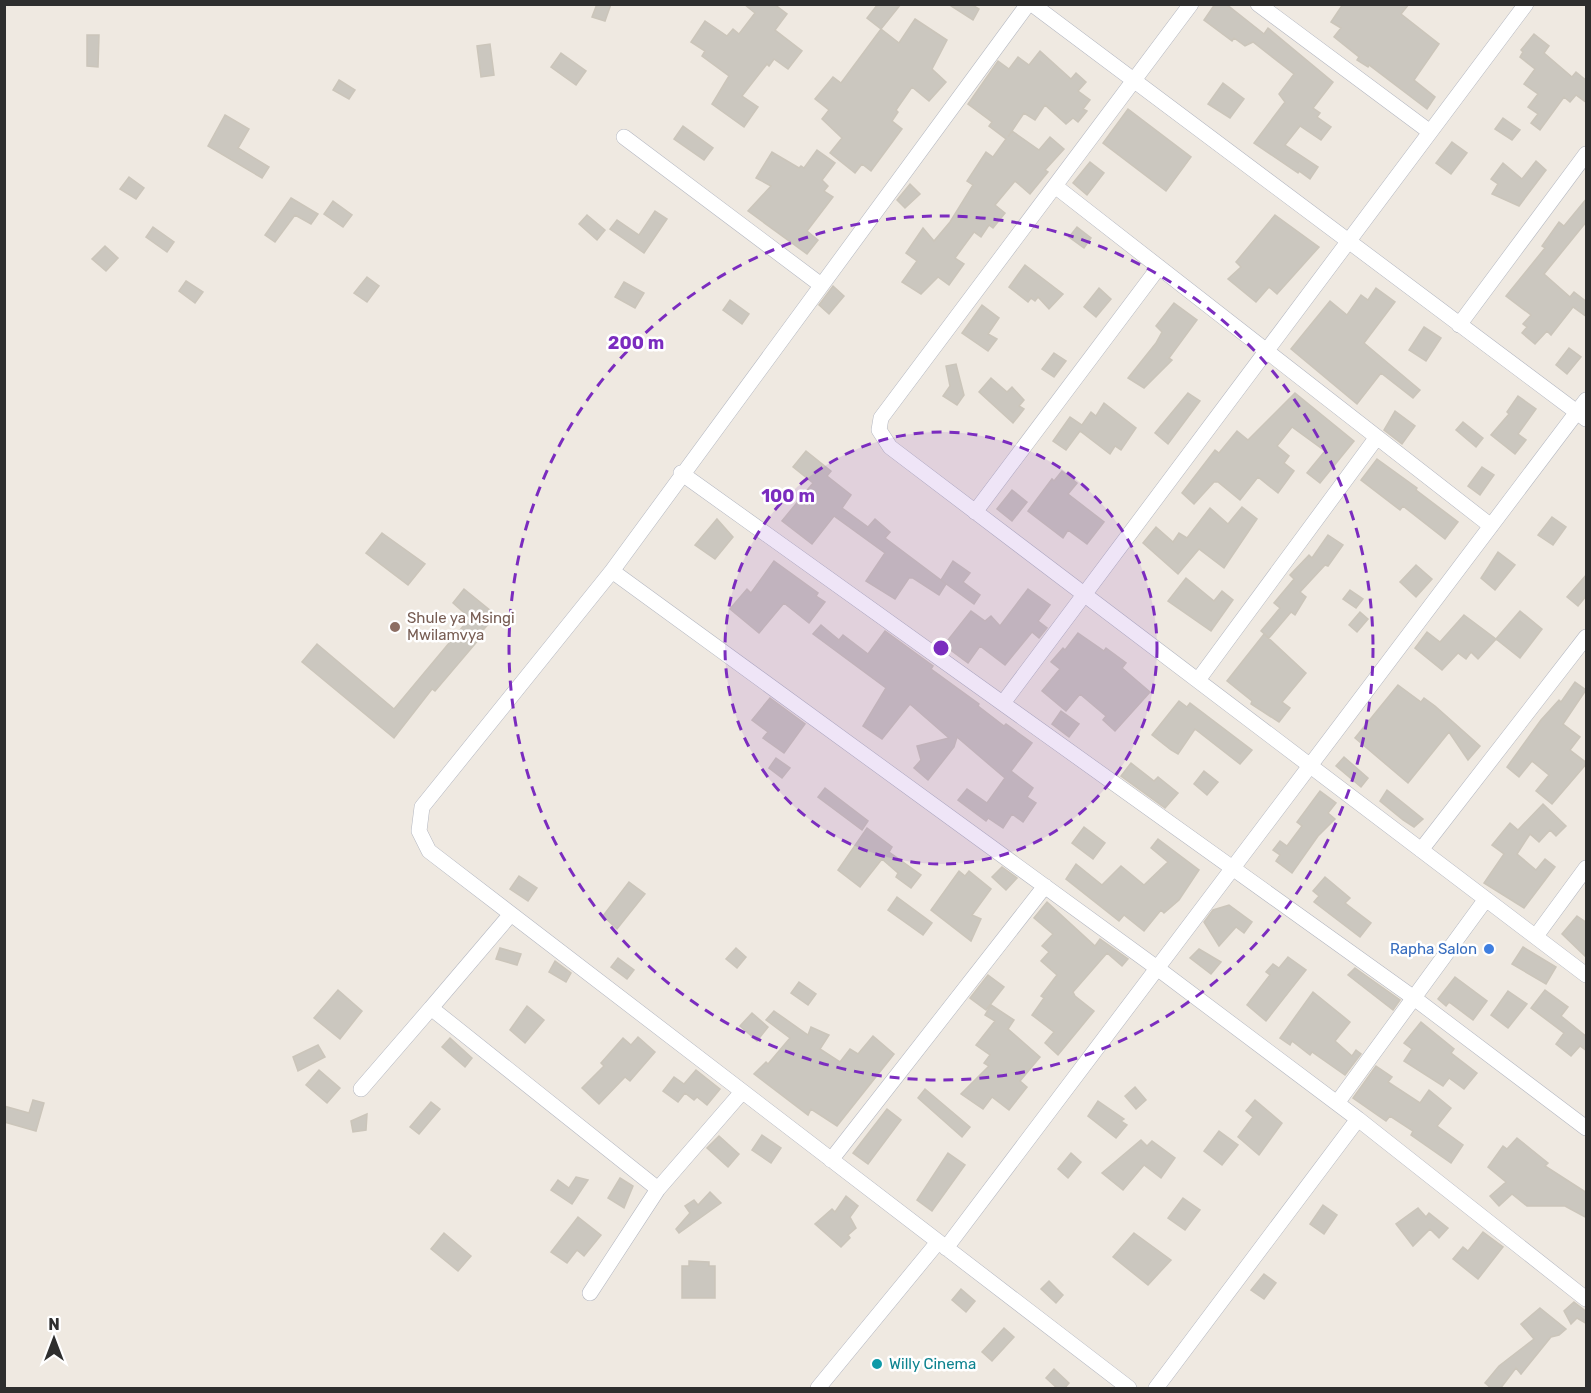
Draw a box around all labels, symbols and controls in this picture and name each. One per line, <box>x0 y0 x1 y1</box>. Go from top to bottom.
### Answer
text: 200 m <box>608 332 664 354</box>
text: 100 m <box>761 485 815 507</box>
place label: Shule ya Msingi Mwilamvya <box>407 609 515 644</box>
marker: Shule ya Msingi Mwilamvya <box>388 620 402 634</box>
centre of rings <box>931 638 951 658</box>
place label: Rapha Salon <box>1390 940 1477 958</box>
marker: Rapha Salon <box>1482 942 1496 956</box>
north arrow <box>24 1309 84 1369</box>
text: N <box>48 1315 60 1334</box>
place label: Willy Cinema <box>889 1355 976 1373</box>
marker: Willy Cinema <box>870 1357 884 1371</box>

